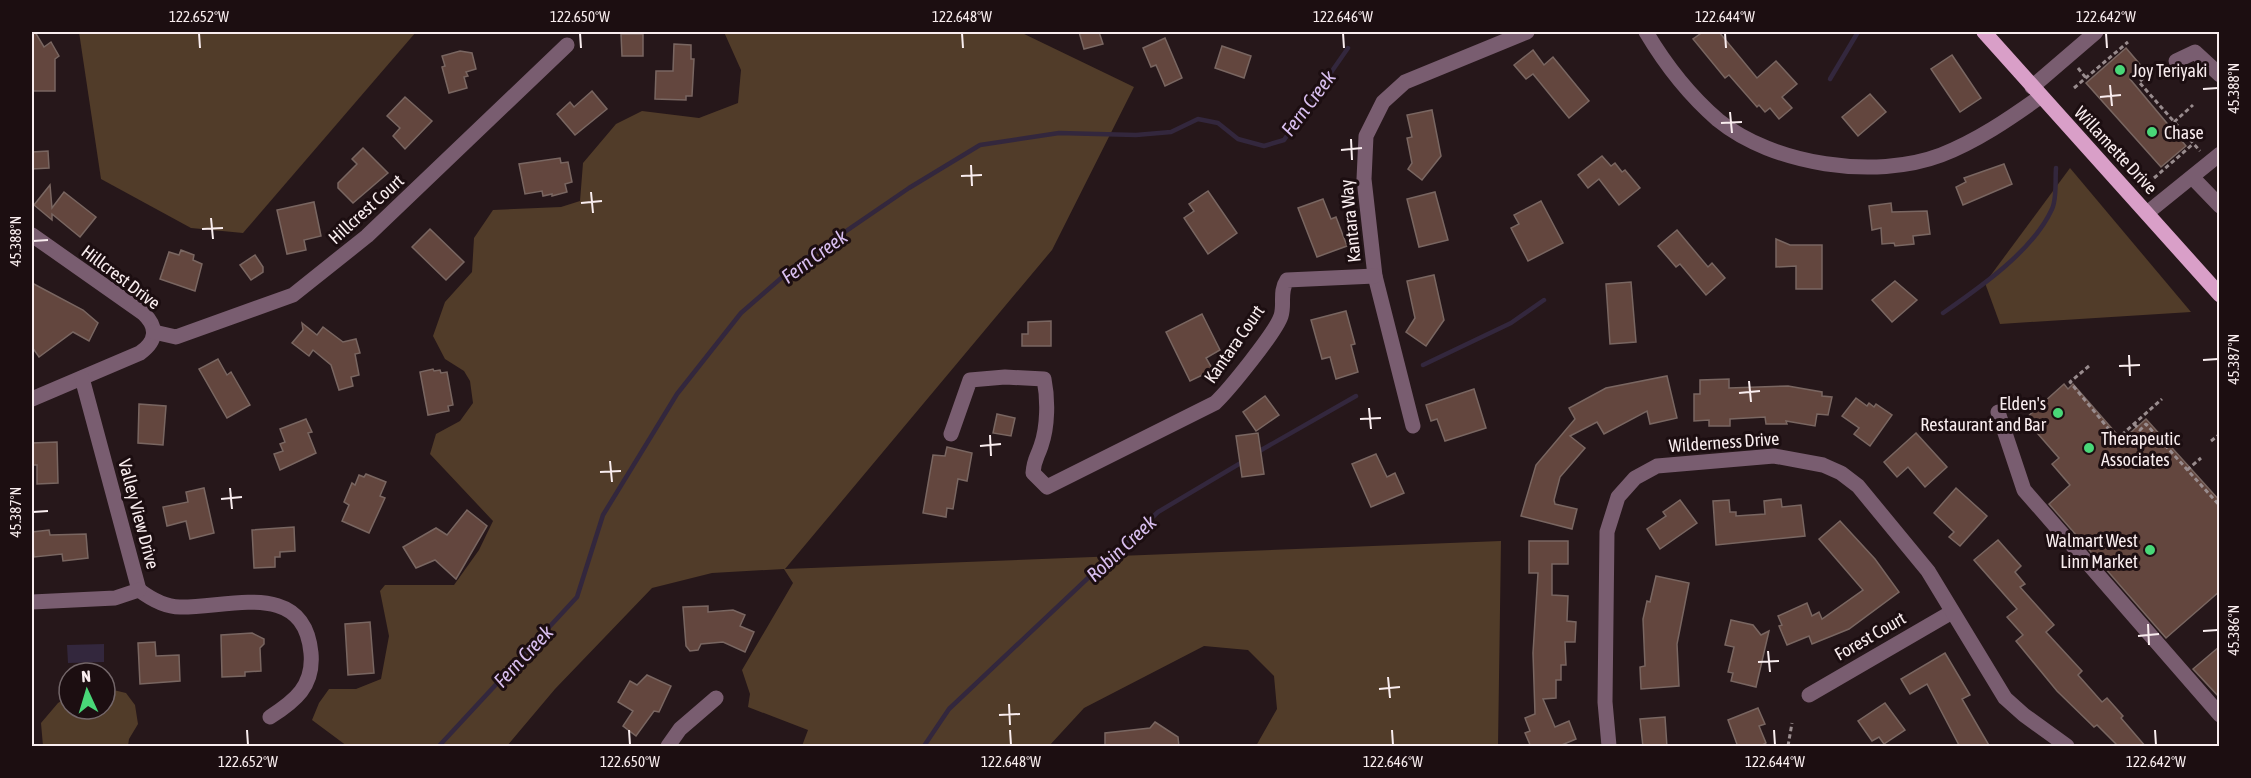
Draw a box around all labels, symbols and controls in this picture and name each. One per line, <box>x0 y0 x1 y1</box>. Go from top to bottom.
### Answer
text: 122.652°W <box>169 8 229 25</box>
text: 122.650°W <box>550 8 610 25</box>
text: 122.648°W <box>932 8 992 25</box>
text: 122.646°W <box>1313 8 1373 25</box>
text: 122.644°W <box>1695 8 1755 25</box>
text: 122.642°W <box>2076 8 2136 25</box>
place label: Joy Teriyaki <box>2132 60 2208 81</box>
marker: Joy Teriyaki <box>2113 63 2127 77</box>
text: 45.388°N <box>2225 63 2242 113</box>
water label: Fern Creek <box>1276 66 1340 140</box>
street label: Willamette Drive <box>2070 102 2162 198</box>
place label: Chase <box>2164 122 2204 143</box>
marker: Chase <box>2145 125 2159 139</box>
street label: Hillcrest Court <box>324 170 408 248</box>
street label: Kantara Way <box>1335 179 1365 263</box>
text: 45.388°N <box>7 216 24 266</box>
water label: Fern Creek <box>777 224 852 288</box>
street label: Hillcrest Drive <box>78 241 164 313</box>
street label: Kantara Court <box>1199 301 1269 387</box>
text: 45.387°N <box>2225 334 2242 384</box>
place label: Elden's Restaurant and Bar <box>1920 393 2047 435</box>
marker: Elden's Restaurant and Bar <box>2051 406 2065 420</box>
street label: Wilderness Drive <box>1668 428 1780 456</box>
place label: Therapeutic Associates <box>2101 428 2180 470</box>
marker: Therapeutic Associates <box>2082 441 2096 455</box>
street label: Valley View Drive <box>114 457 164 571</box>
text: 45.387°N <box>7 487 24 537</box>
water label: Robin Creek <box>1081 510 1161 586</box>
place label: Walmart West Linn Market <box>2046 530 2138 572</box>
marker: Walmart West Linn Market <box>2143 543 2157 557</box>
text: 45.386°N <box>2225 605 2242 655</box>
street label: Forest Court <box>1831 607 1909 665</box>
water label: Fern Creek <box>489 620 557 692</box>
north arrow <box>57 661 117 721</box>
text: N <box>81 667 91 685</box>
text: 122.652°W <box>218 753 278 770</box>
text: 122.650°W <box>600 753 660 770</box>
text: 122.648°W <box>981 753 1041 770</box>
text: 122.646°W <box>1363 753 1423 770</box>
text: 122.644°W <box>1745 753 1805 770</box>
text: 122.642°W <box>2126 753 2186 770</box>

